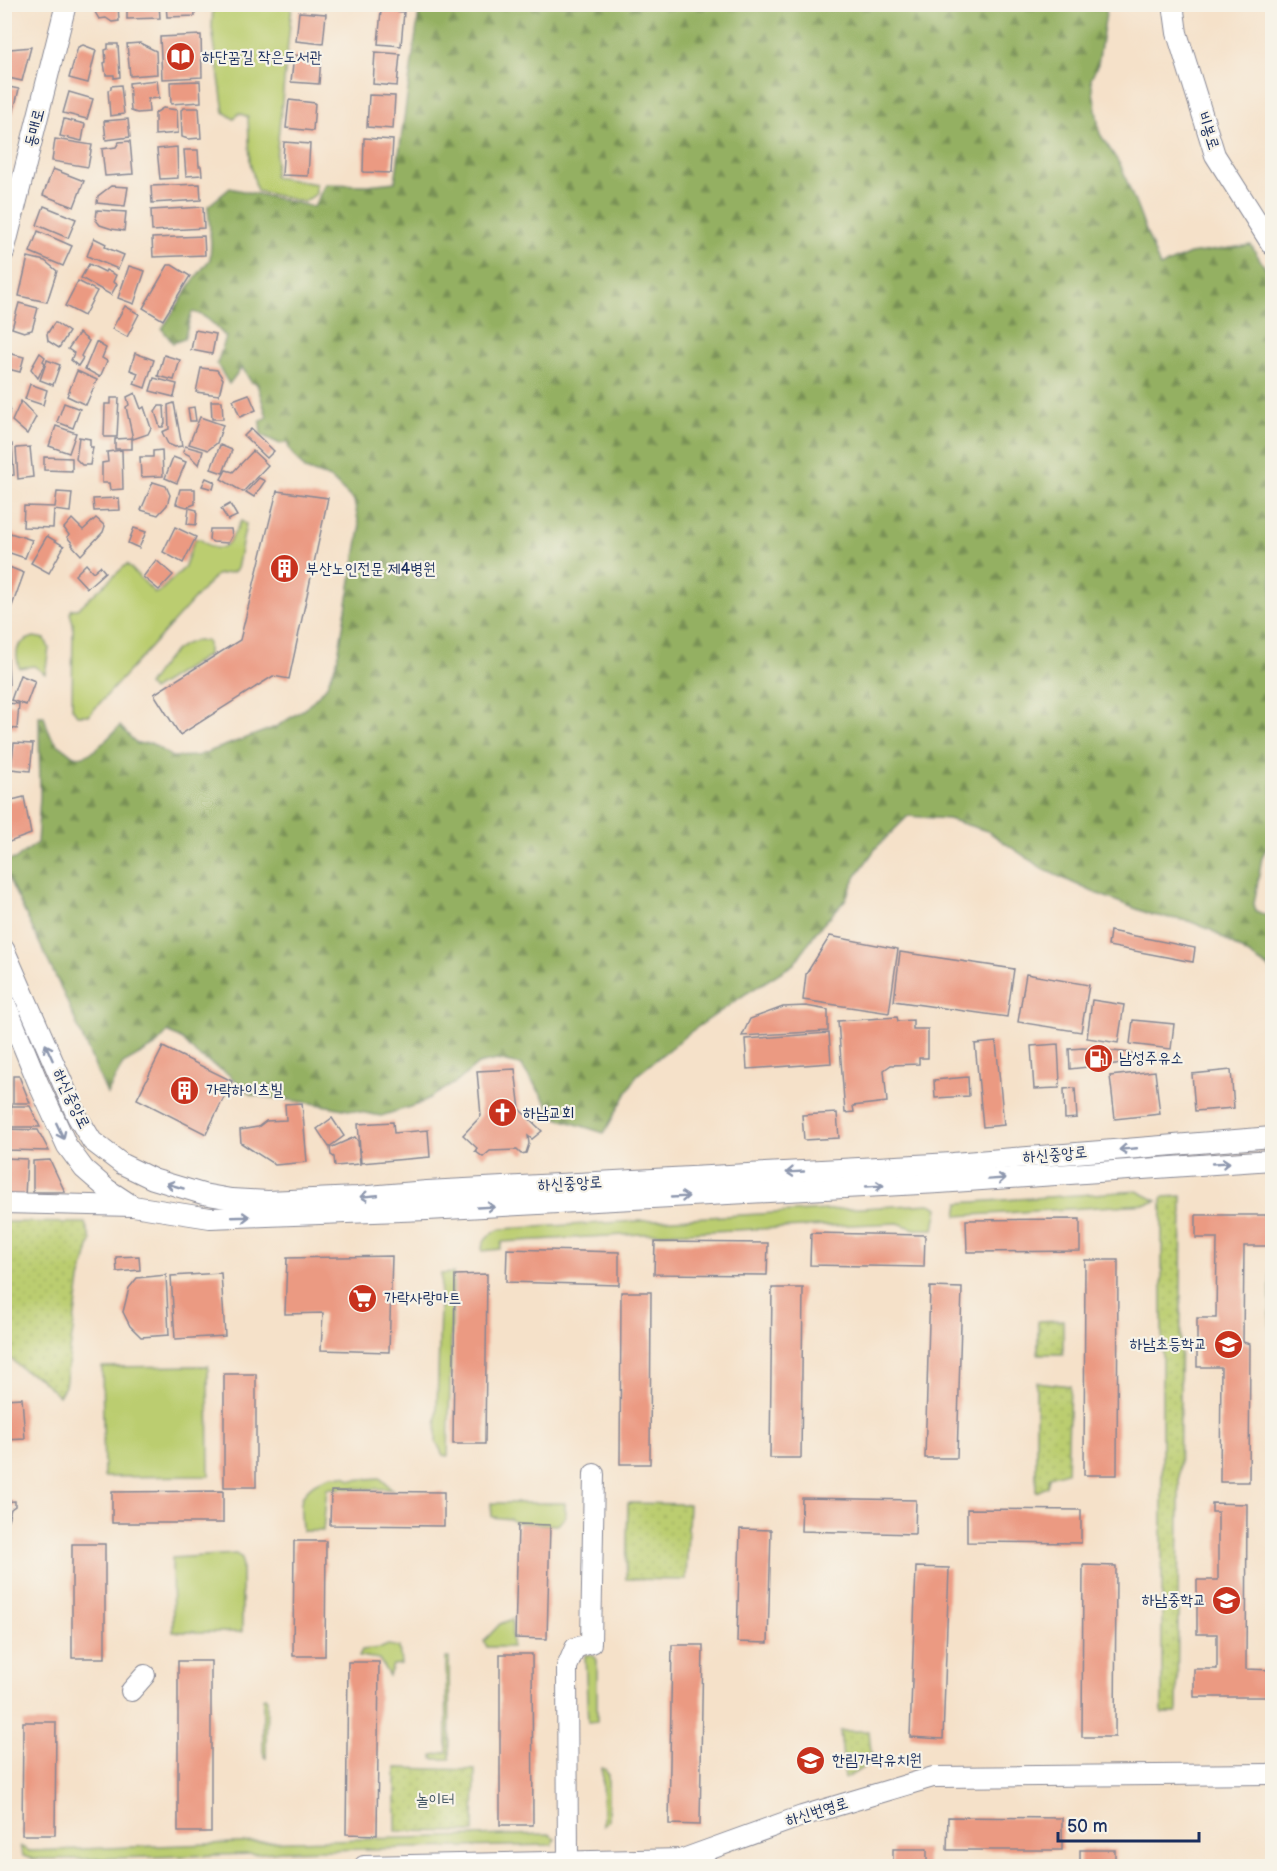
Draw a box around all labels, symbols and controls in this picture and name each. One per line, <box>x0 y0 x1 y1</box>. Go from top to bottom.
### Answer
library icon: 하단꿈길 작은도서관 <box>165 41 197 73</box>
place label: 하단꿈길 작은도서관 <box>202 48 322 67</box>
street label: 동매로 <box>21 107 49 149</box>
street label: 비봉로 <box>1193 110 1223 152</box>
building icon: 부산노인전문 제4병원 <box>269 553 301 585</box>
place label: 부산노인전문 제4병원 <box>306 560 436 579</box>
fuel station icon: 남성주유소 <box>1082 1042 1114 1074</box>
one-way arrow <box>42 1043 54 1061</box>
place label: 남성주유소 <box>1119 1049 1183 1068</box>
street label: 하신중앙로 <box>48 1066 94 1132</box>
building icon: 가락하이츠빌 <box>169 1074 201 1106</box>
place label: 가락하이츠빌 <box>206 1081 283 1100</box>
church icon: 하남교회 <box>486 1097 518 1129</box>
place label: 하남교회 <box>523 1104 575 1123</box>
one-way arrow <box>54 1122 66 1140</box>
street label: 하신중앙로 <box>1022 1143 1088 1167</box>
one-way arrow <box>1118 1144 1138 1155</box>
one-way arrow <box>1210 1158 1230 1169</box>
one-way arrow <box>785 1166 805 1177</box>
street label: 하신중앙로 <box>537 1173 603 1195</box>
one-way arrow <box>987 1173 1007 1184</box>
one-way arrow <box>166 1180 185 1191</box>
one-way arrow <box>865 1181 885 1192</box>
one-way arrow <box>359 1191 379 1202</box>
one-way arrow <box>670 1191 690 1202</box>
one-way arrow <box>475 1202 495 1213</box>
one-way arrow <box>231 1211 251 1223</box>
supermarket icon: 가락사랑마트 <box>347 1282 379 1314</box>
place label: 가락사랑마트 <box>384 1289 461 1308</box>
school or university icon: 하남초등학교 <box>1212 1328 1244 1360</box>
place label: 하남초등학교 <box>1130 1335 1207 1354</box>
school or university icon: 하남중학교 <box>1211 1584 1243 1616</box>
place label: 하남중학교 <box>1142 1591 1206 1610</box>
school or university icon: 한림가락유치원 <box>795 1744 827 1776</box>
place label: 한림가락유치원 <box>832 1751 922 1770</box>
park label: 놀이터 <box>416 1791 454 1810</box>
street label: 하신번영로 <box>783 1794 851 1830</box>
scale bar <box>1058 1805 1199 1843</box>
text: 50 m <box>1067 1816 1108 1837</box>

